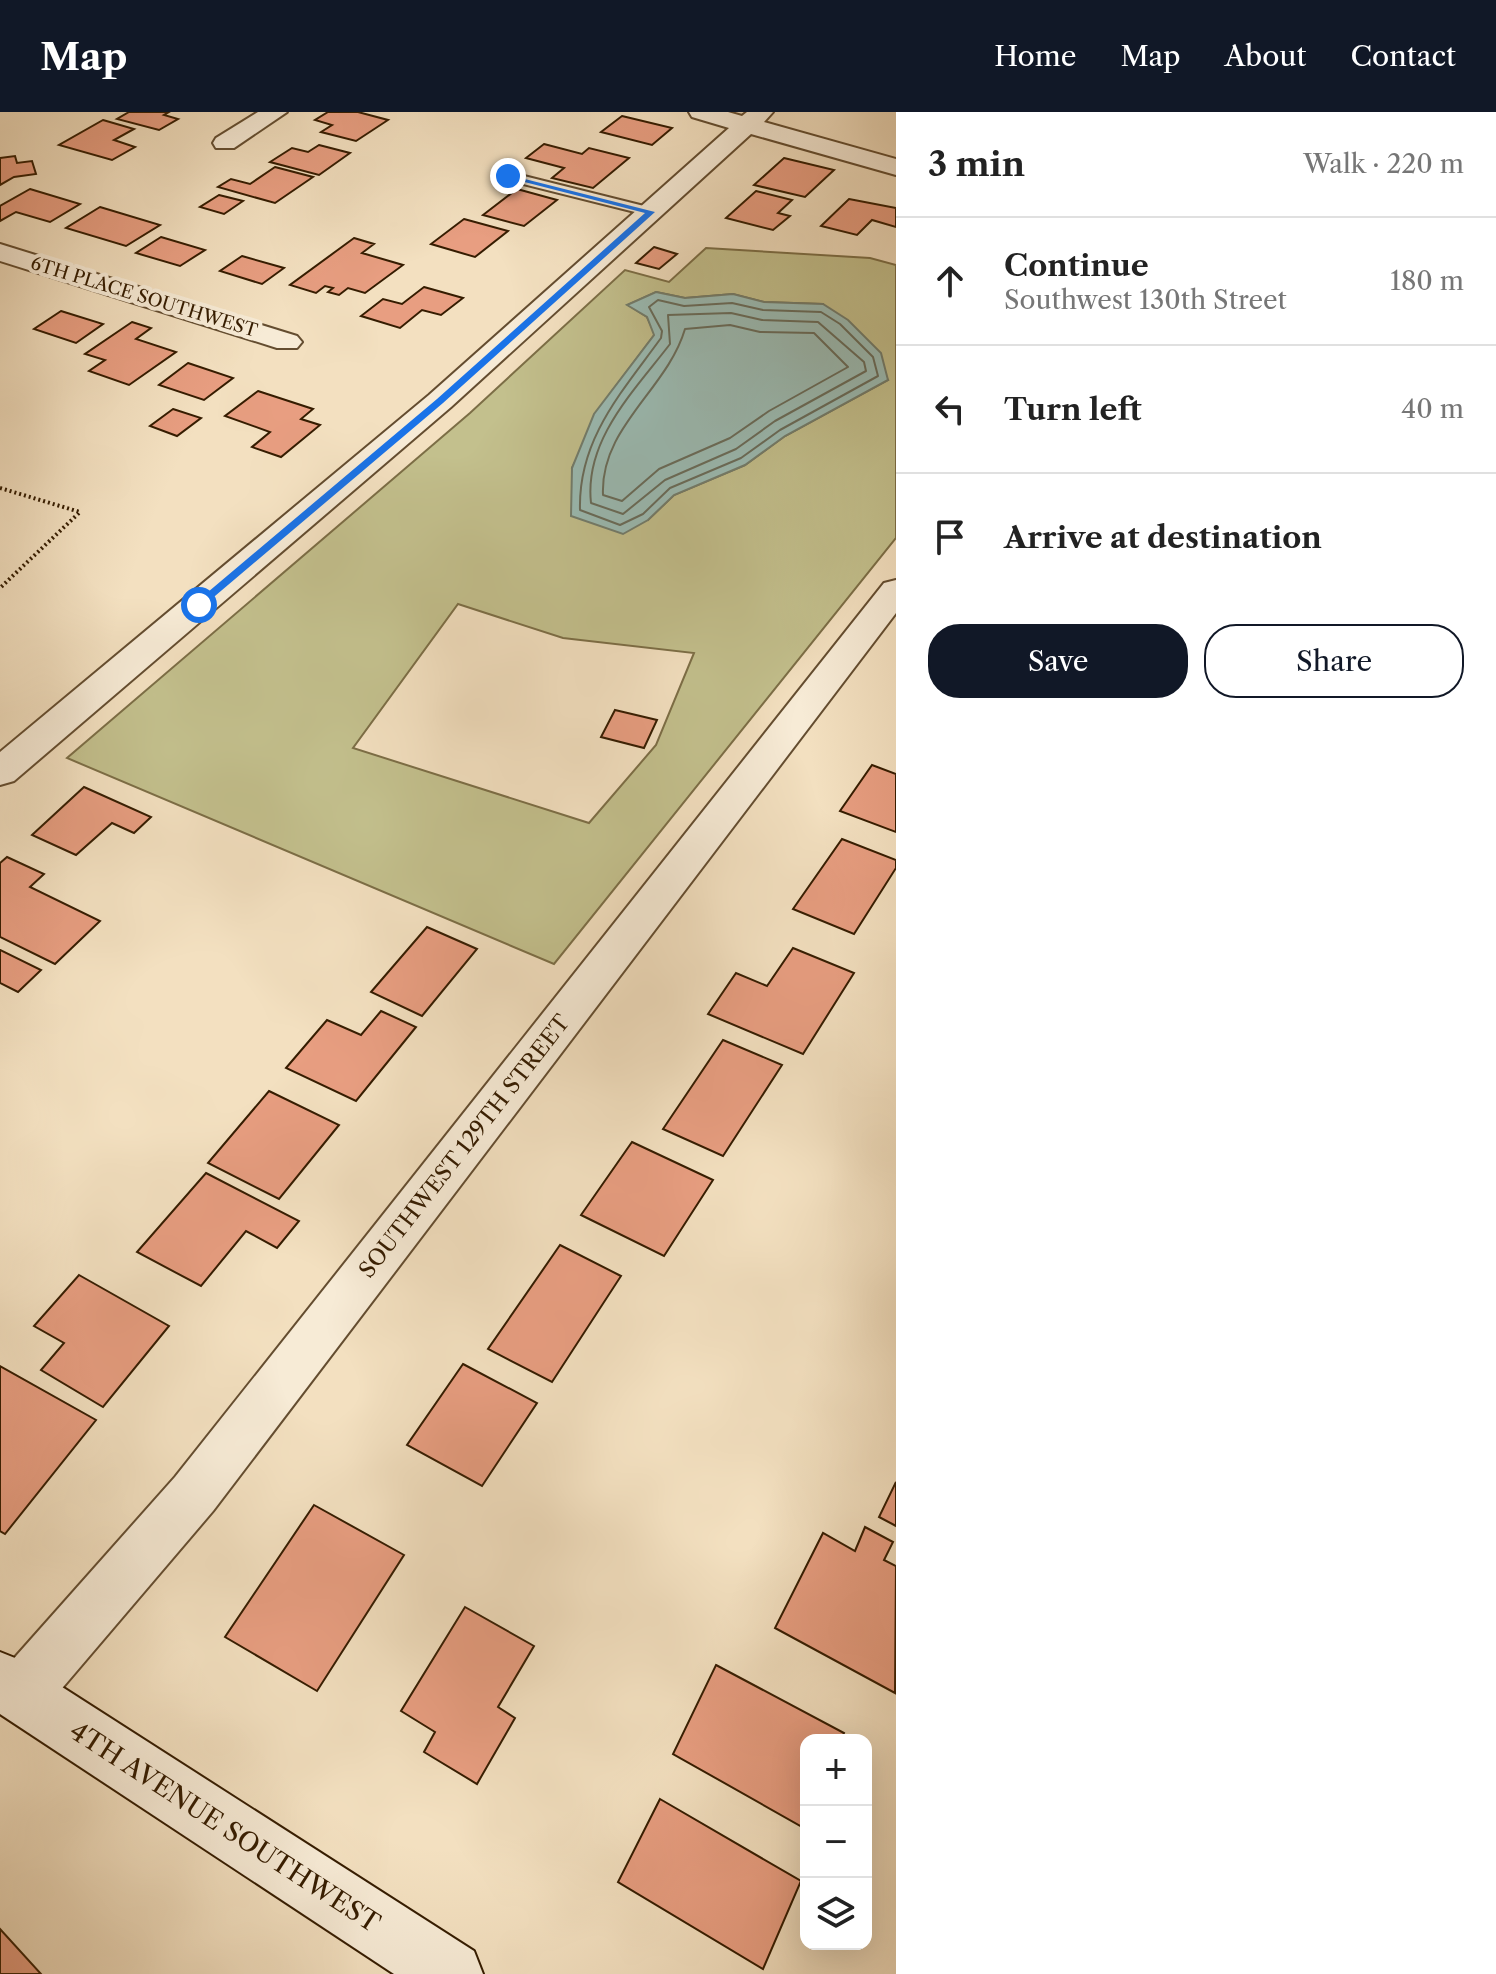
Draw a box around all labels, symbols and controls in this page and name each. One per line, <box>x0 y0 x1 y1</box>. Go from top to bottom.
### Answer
text: Map <box>40 33 128 80</box>
text: Home <box>994 39 1076 73</box>
text: Map <box>1120 39 1180 73</box>
text: About <box>1224 39 1306 73</box>
text: Contact <box>1350 39 1456 73</box>
text: 3 min <box>928 143 1025 185</box>
text: Walk · 220 m <box>1303 148 1464 180</box>
route end <box>490 158 526 194</box>
text: Continue <box>1004 247 1149 284</box>
street label: 6TH PLACE SOUTHWEST <box>28 252 261 342</box>
icon: ahead <box>928 259 972 303</box>
text: 180 m <box>1390 265 1464 297</box>
text: Southwest 130th Street <box>1004 284 1287 316</box>
icon: left <box>928 387 972 431</box>
text: Turn left <box>1004 391 1141 428</box>
text: 40 m <box>1401 393 1464 425</box>
icon: arrive <box>928 515 972 559</box>
text: Arrive at destination <box>1004 519 1322 556</box>
route start <box>181 587 217 623</box>
button: Save <box>928 624 1188 698</box>
button: Share <box>1204 624 1464 698</box>
street label: SOUTHWEST 129TH STREET <box>353 1009 576 1283</box>
street label: 4TH AVENUE SOUTHWEST <box>64 1715 386 1940</box>
map controls <box>800 1734 872 1950</box>
button: + <box>800 1734 872 1806</box>
button: − <box>800 1806 872 1878</box>
button: layers <box>800 1878 872 1950</box>

